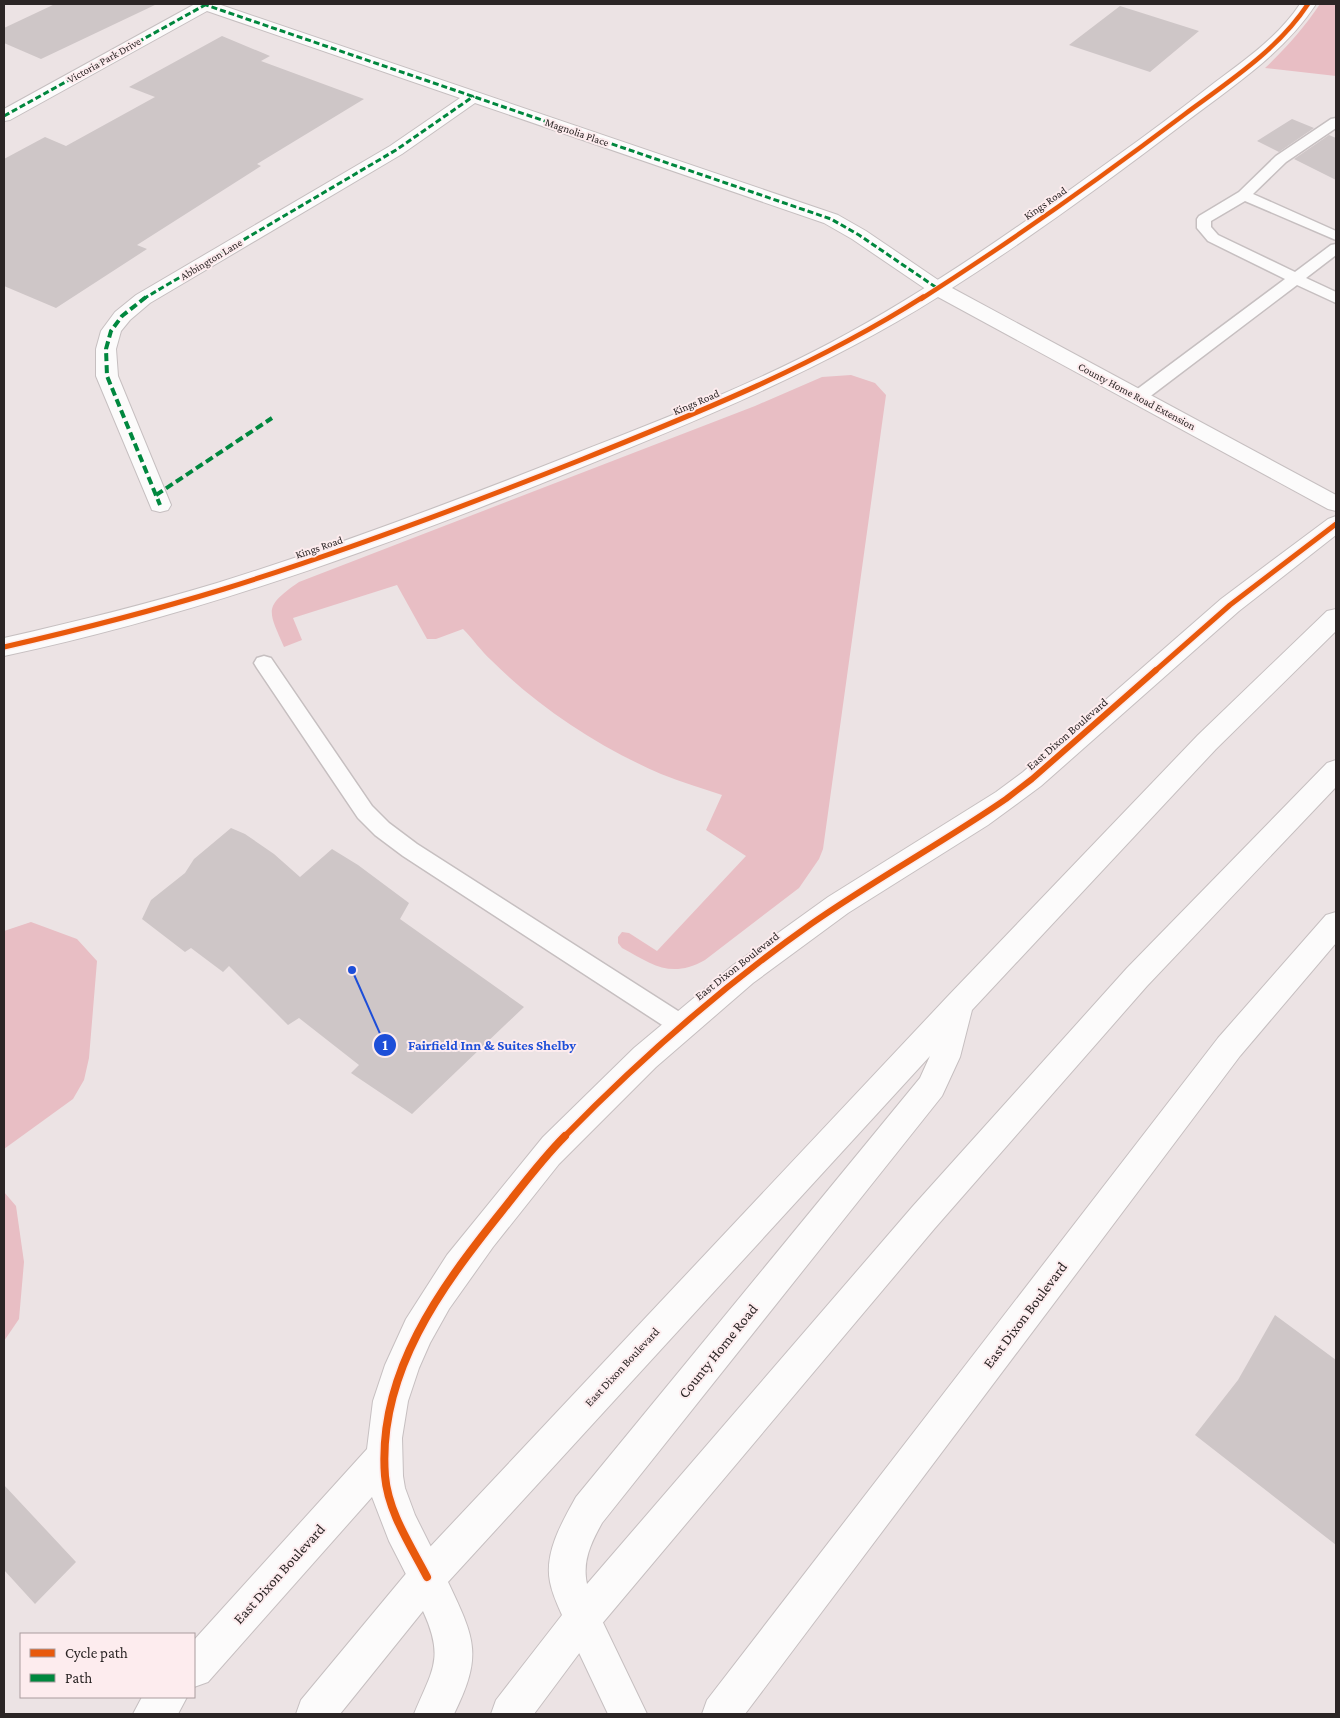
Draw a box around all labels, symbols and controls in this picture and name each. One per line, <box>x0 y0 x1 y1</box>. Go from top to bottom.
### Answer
street label: Victoria Park Drive <box>65 35 143 85</box>
street label: Magnolia Place <box>543 115 611 150</box>
street label: Kings Road <box>1021 184 1069 223</box>
street label: Abbington Lane <box>178 236 245 283</box>
street label: County Home Road Extension <box>1076 360 1198 433</box>
street label: Kings Road <box>671 387 721 418</box>
street label: Kings Road <box>294 533 345 562</box>
street label: East Dixon Boulevard <box>1024 695 1111 773</box>
street label: East Dixon Boulevard <box>692 928 782 1003</box>
callout: Fairfield Inn & Suites Shelby <box>373 1030 586 1059</box>
text: 1 <box>382 1037 388 1053</box>
text: Fairfield Inn & Suites Shelby <box>408 1037 576 1053</box>
street label: East Dixon Boulevard <box>980 1259 1070 1371</box>
street label: County Home Road <box>675 1301 762 1402</box>
street label: East Dixon Boulevard <box>582 1324 663 1409</box>
street label: East Dixon Boulevard <box>230 1521 328 1627</box>
legend <box>20 1633 195 1698</box>
text: Cycle path <box>65 1645 128 1662</box>
text: Path <box>65 1670 92 1686</box>

